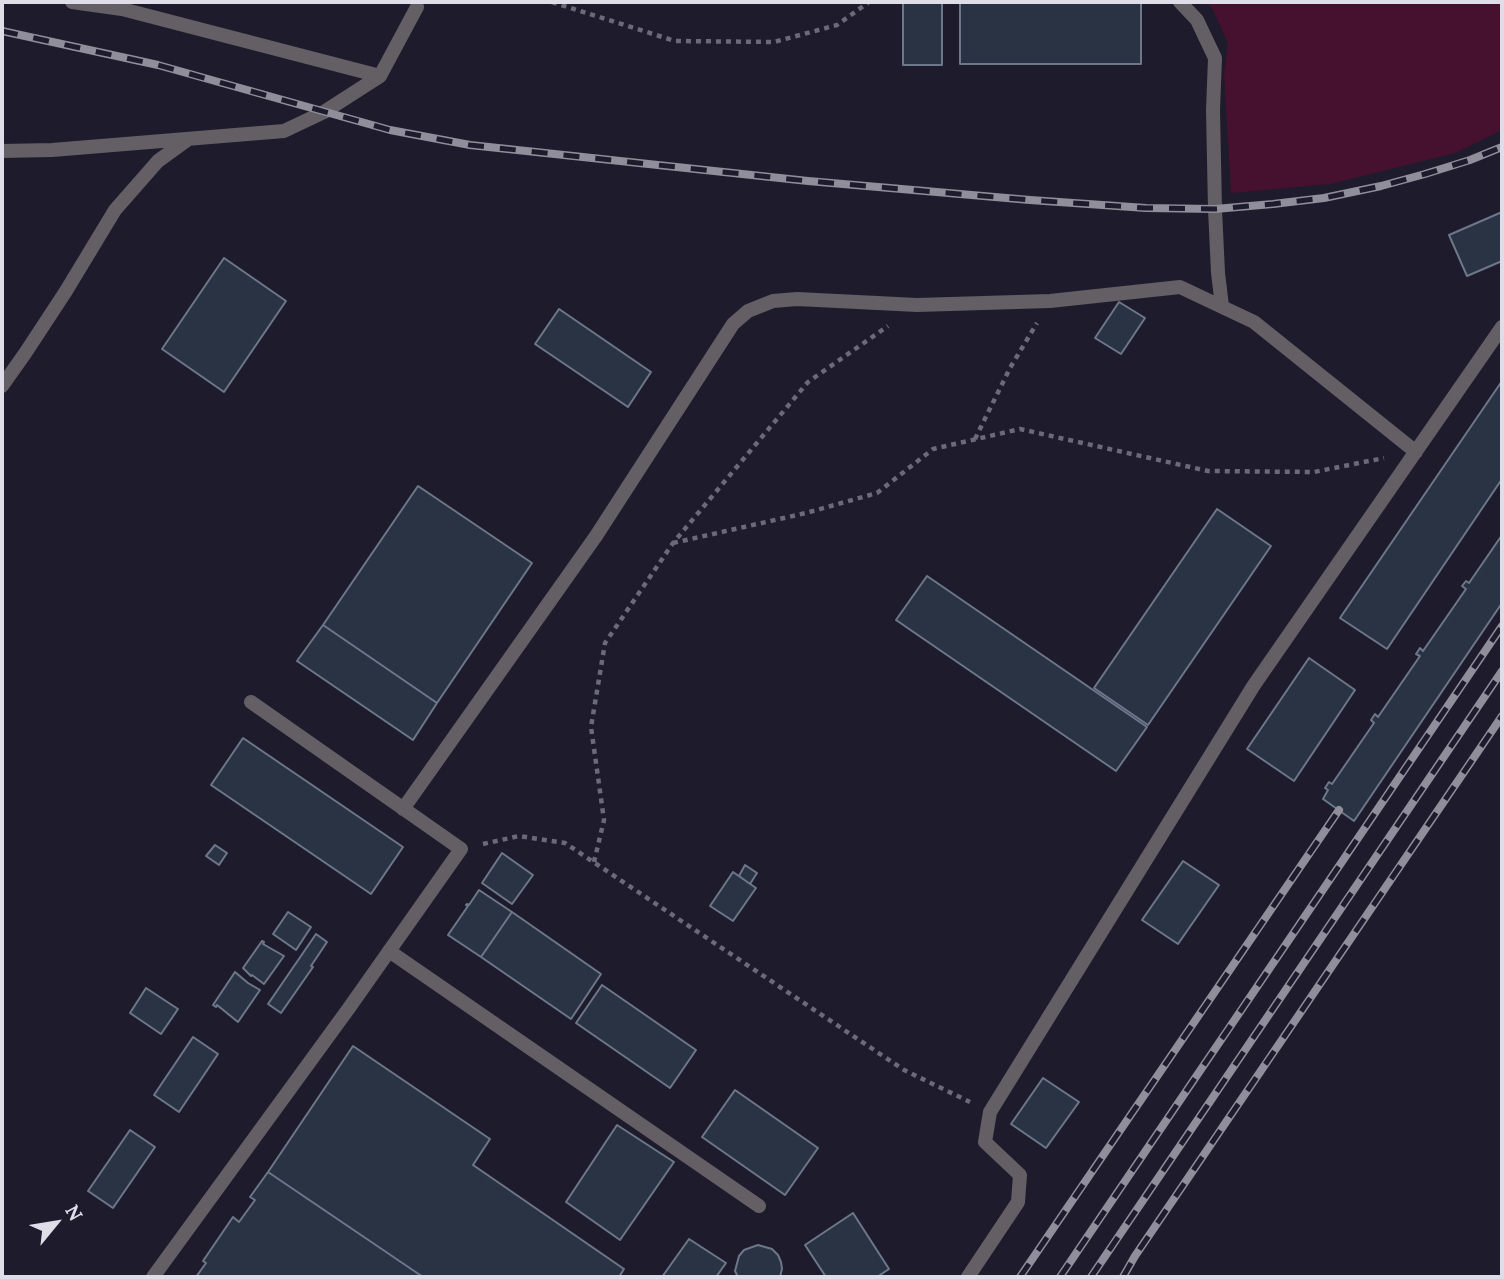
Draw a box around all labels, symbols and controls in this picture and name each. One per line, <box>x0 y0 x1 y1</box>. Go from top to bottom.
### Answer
north arrow <box>21 1188 91 1258</box>
text: N <box>60 1200 88 1225</box>

